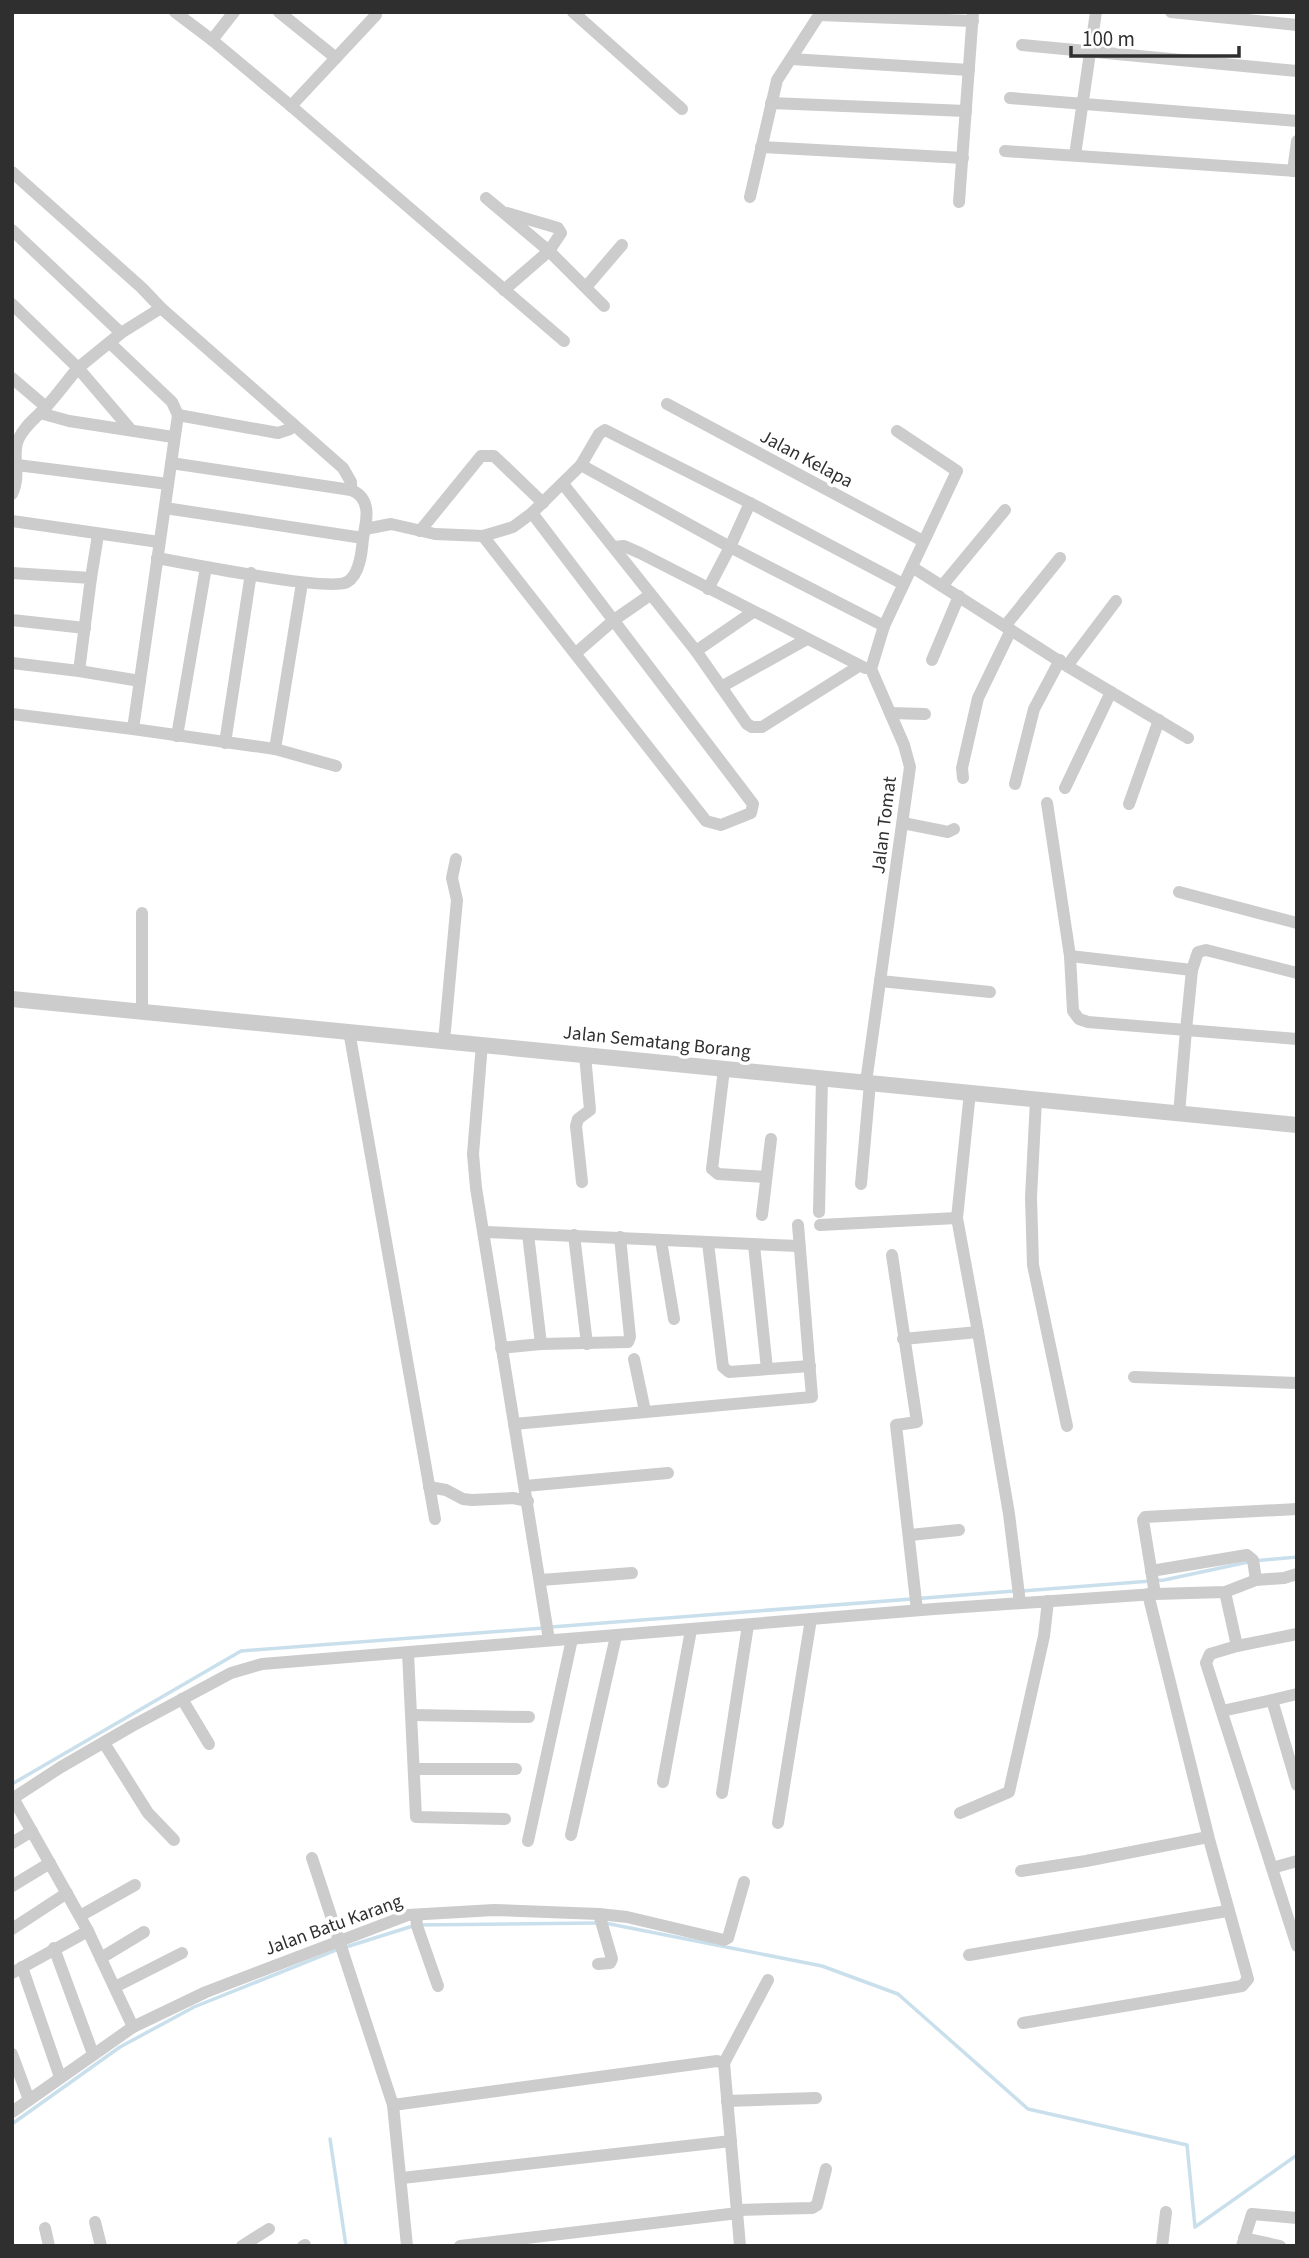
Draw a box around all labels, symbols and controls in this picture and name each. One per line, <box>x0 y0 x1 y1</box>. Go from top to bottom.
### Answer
scale bar <box>1071 14 1239 58</box>
text: 100 m <box>1082 24 1135 54</box>
street label: Jalan Kelapa <box>755 423 858 495</box>
street label: Jalan Tomat <box>865 774 904 875</box>
street label: Jalan Sematang Borang <box>562 1019 752 1066</box>
street label: Jalan Batu Karang <box>261 1888 406 1963</box>

